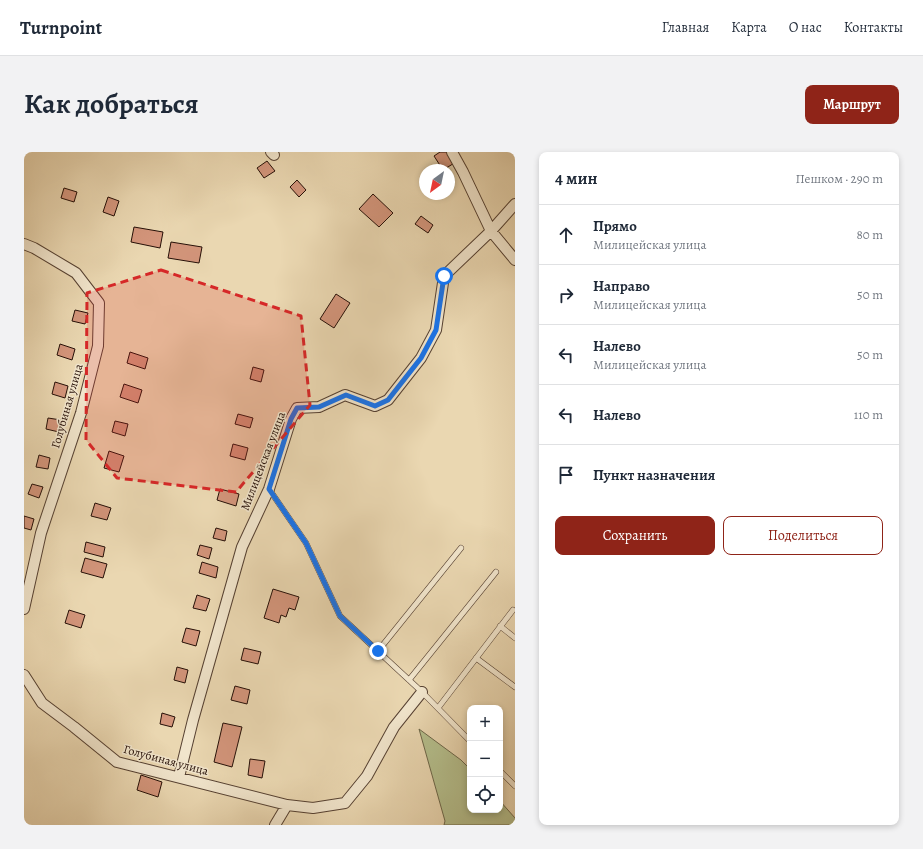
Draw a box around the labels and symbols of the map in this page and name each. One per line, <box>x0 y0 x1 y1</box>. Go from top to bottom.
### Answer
north arrow <box>419 164 455 200</box>
route start <box>435 267 453 285</box>
street label: Голубиная улица <box>47 361 87 450</box>
street label: Милицейская улица <box>237 409 289 513</box>
route end <box>369 642 387 660</box>
street label: Голубиная улица <box>122 741 211 779</box>

